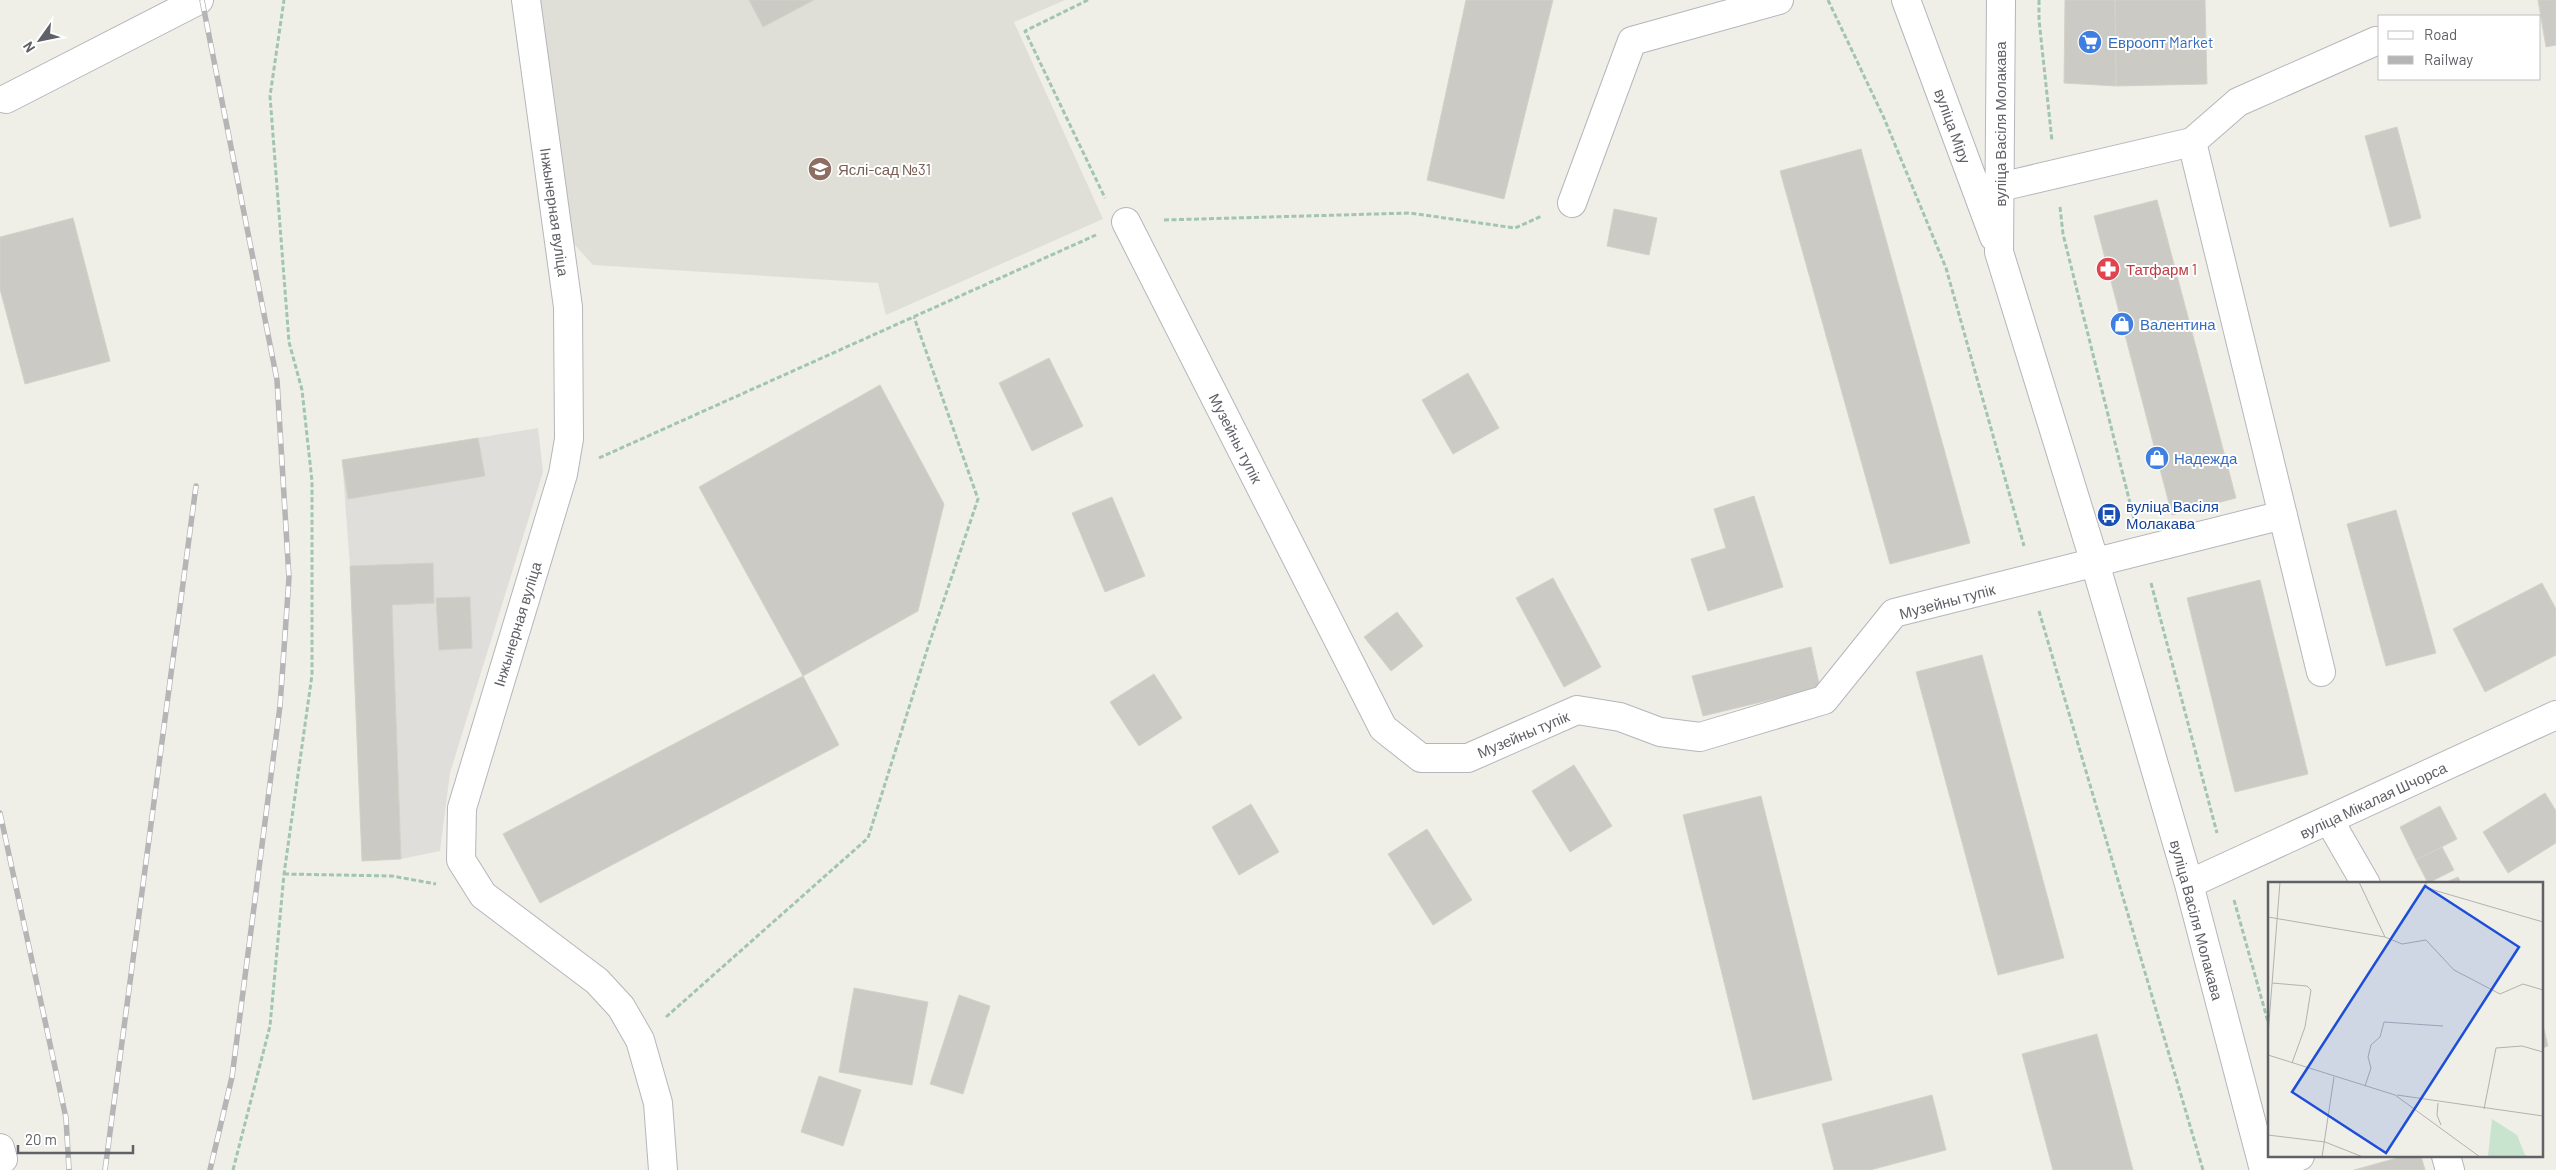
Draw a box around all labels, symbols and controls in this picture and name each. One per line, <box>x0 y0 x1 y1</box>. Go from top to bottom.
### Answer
north arrow <box>15 15 65 65</box>
legend <box>2378 15 2541 80</box>
text: Road <box>2424 25 2457 43</box>
supermarket icon: Евроопт Market <box>2077 29 2103 55</box>
place label: Евроопт Market <box>2108 33 2213 51</box>
text: N <box>19 39 38 56</box>
street label: вуліца Васіля Молакава <box>1991 41 2009 207</box>
text: Railway <box>2424 50 2473 68</box>
street label: вуліца Міру <box>1931 86 1975 166</box>
street label: Інжынерная вуліца <box>537 146 573 278</box>
school or university icon: Яслі-сад №31 <box>807 156 833 182</box>
place label: Яслі-сад №31 <box>838 160 931 178</box>
pharmacy icon: Татфарм 1 <box>2095 256 2121 282</box>
place label: Татфарм 1 <box>2126 260 2197 278</box>
shop icon: Валентина <box>2109 311 2135 337</box>
place label: Валентина <box>2140 315 2216 333</box>
street label: Музейны тупік <box>1206 390 1267 486</box>
shop icon: Надежда <box>2144 445 2170 471</box>
place label: Надежда <box>2174 449 2238 467</box>
place label: вуліца Васіля Молакава <box>2126 497 2219 532</box>
bus stop icon: вуліца Васіля Молакава <box>2096 502 2122 528</box>
street label: Інжынерная вуліца <box>489 559 545 689</box>
street label: Музейны тупік <box>1897 579 1997 622</box>
street label: Музейны тупік <box>1474 706 1572 761</box>
street label: вуліца Мікалая Шчорса <box>2297 758 2450 842</box>
street label: вуліца Васіля Молакава <box>2167 838 2227 1003</box>
inset map <box>2268 882 2544 1158</box>
scale bar <box>18 1122 132 1154</box>
text: 20 m <box>25 1130 57 1148</box>

